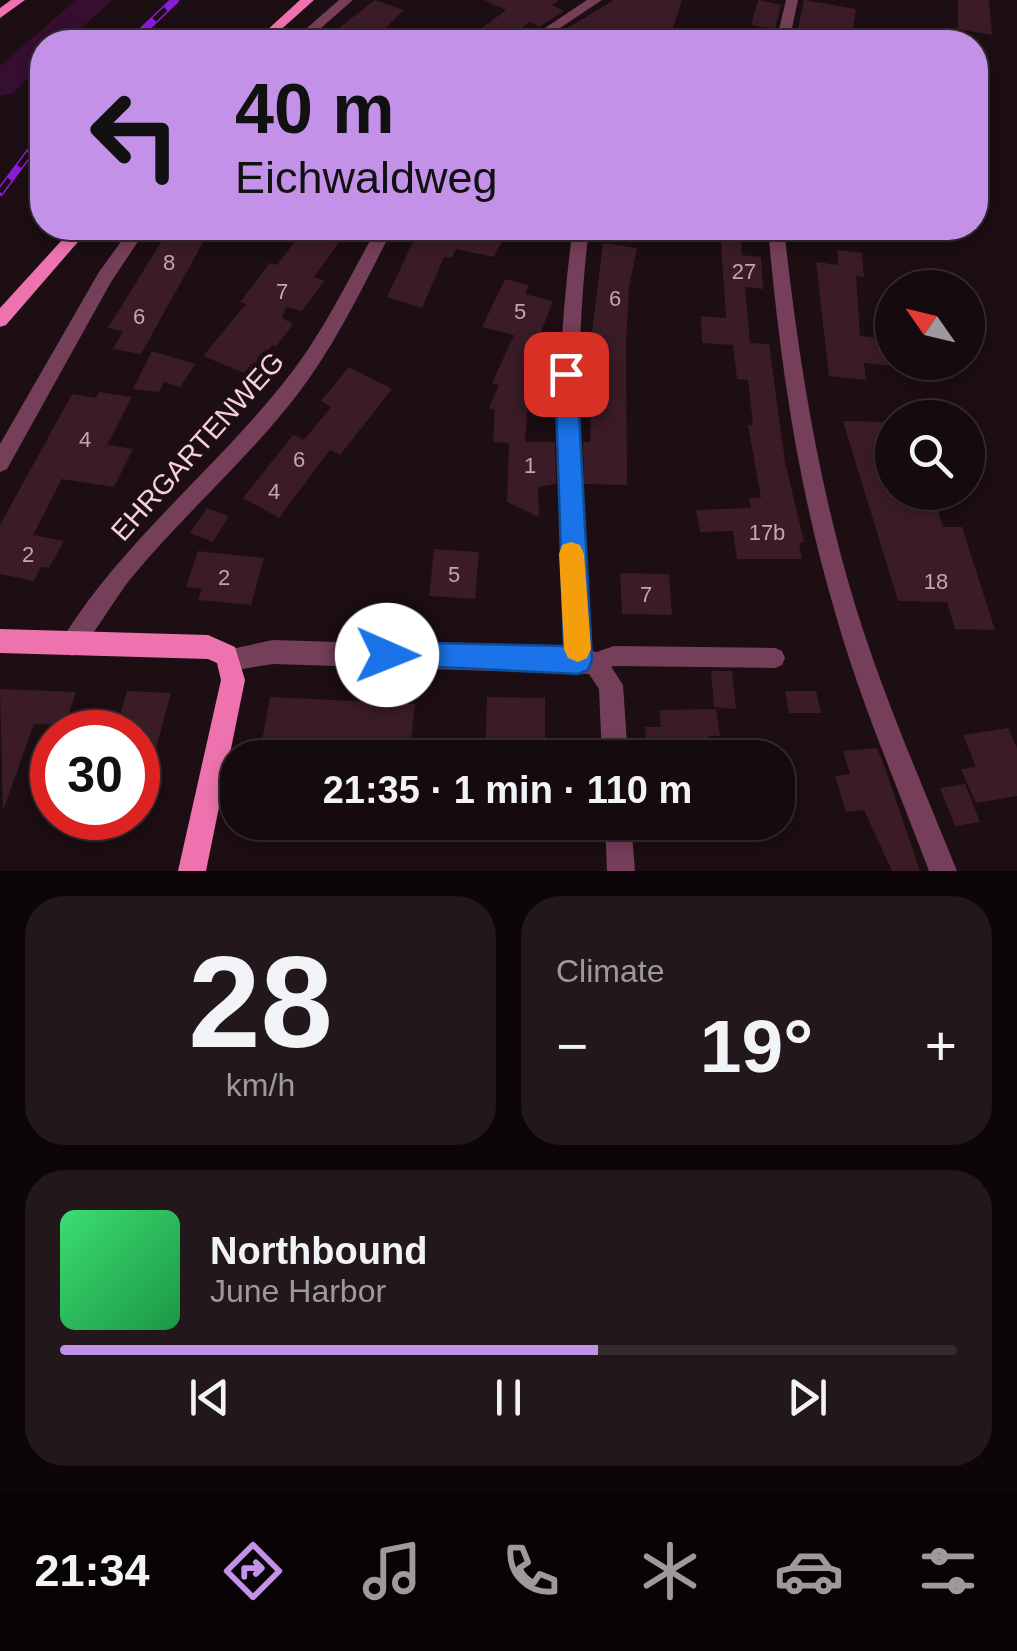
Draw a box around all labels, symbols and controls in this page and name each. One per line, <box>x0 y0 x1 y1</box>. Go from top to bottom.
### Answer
icon: left <box>70 70 200 200</box>
text: 40 m <box>235 70 395 148</box>
text: Eichwaldweg <box>235 152 498 203</box>
house number: 8 <box>163 250 175 275</box>
house number: 27 <box>732 259 756 284</box>
north arrow <box>875 270 985 380</box>
map controls <box>875 270 985 510</box>
house number: 7 <box>276 279 288 304</box>
house number: 6 <box>609 286 621 311</box>
house number: 5 <box>514 299 526 324</box>
house number: 6 <box>133 304 145 329</box>
pin <box>524 332 609 417</box>
street label: EHRGARTENWEG <box>105 346 290 547</box>
icon: arrive <box>539 347 594 402</box>
button: search <box>875 400 985 510</box>
house number: 4 <box>79 427 91 452</box>
house number: 6 <box>293 447 305 472</box>
house number: 1 <box>524 453 536 478</box>
house number: 4 <box>268 479 280 504</box>
house number: 17b <box>749 520 785 545</box>
house number: 2 <box>22 542 34 567</box>
house number: 5 <box>448 562 460 587</box>
house number: 2 <box>218 565 230 590</box>
house number: 18 <box>924 569 948 594</box>
house number: 7 <box>640 582 652 607</box>
position arrow <box>335 603 439 707</box>
speed limit sign: 30 <box>30 710 160 840</box>
text: 21:35 · 1 min · 110 m <box>323 769 692 811</box>
text: 28 <box>188 929 333 1075</box>
text: Climate <box>556 953 664 989</box>
text: 19° <box>700 1004 813 1088</box>
text: − <box>556 1015 588 1077</box>
text: + <box>925 1015 957 1077</box>
text: km/h <box>226 1067 295 1103</box>
text: Northbound <box>210 1230 427 1272</box>
text: June Harbor <box>210 1273 386 1309</box>
icon: previous <box>182 1370 237 1425</box>
icon: pause <box>481 1370 536 1425</box>
icon: next <box>780 1370 835 1425</box>
icon: directions <box>218 1536 288 1606</box>
icon: music <box>357 1536 427 1606</box>
icon: phone <box>496 1536 566 1606</box>
icon: climate <box>635 1536 705 1606</box>
icon: car <box>774 1536 844 1606</box>
icon: filters <box>913 1536 983 1606</box>
text: 21:34 <box>34 1545 150 1596</box>

